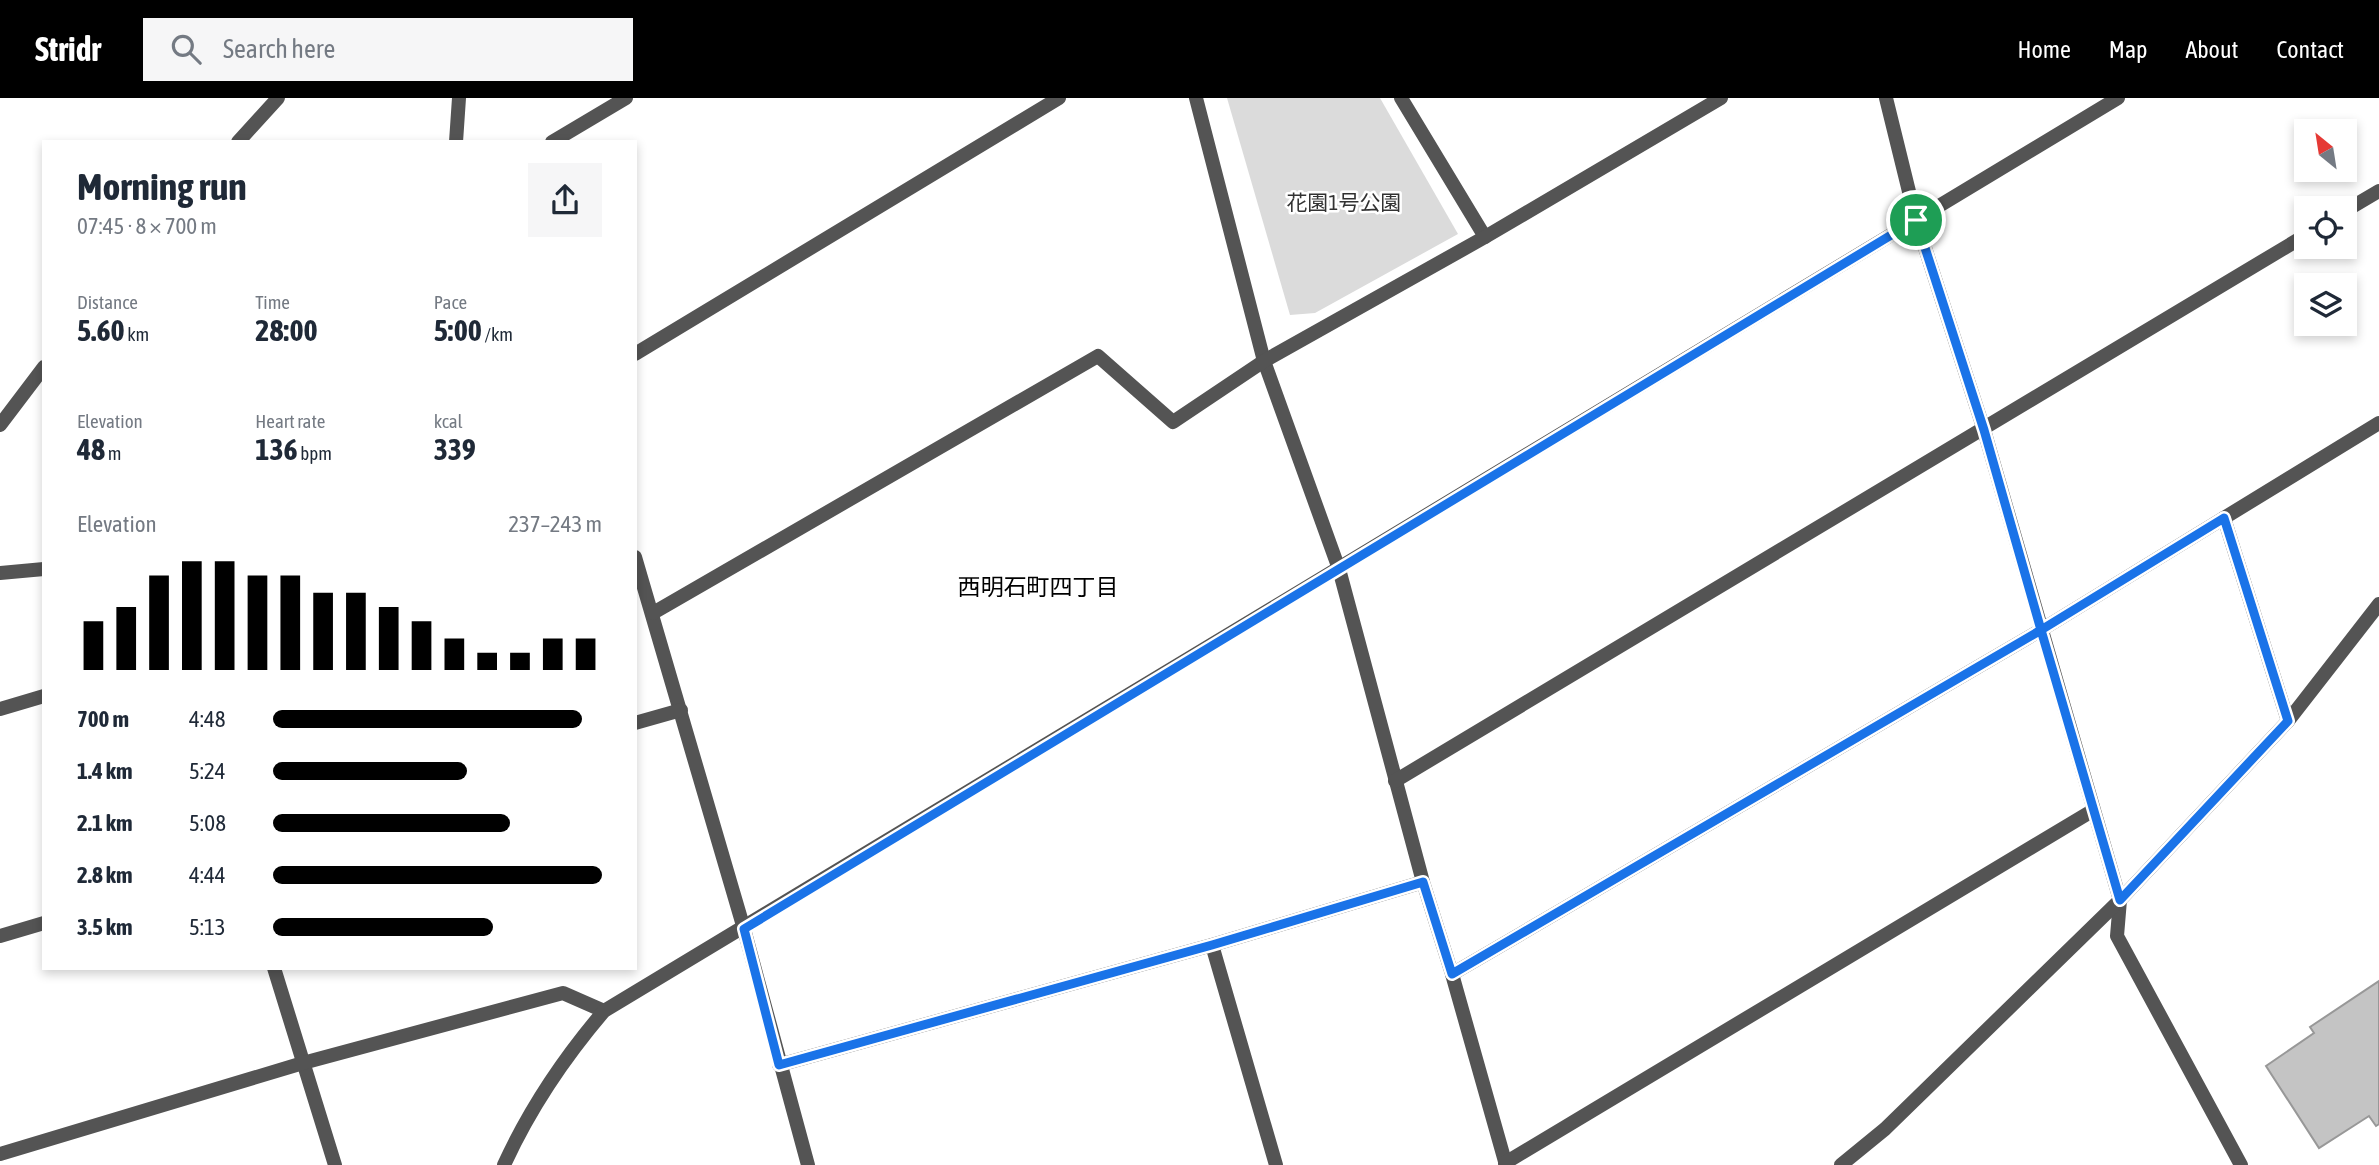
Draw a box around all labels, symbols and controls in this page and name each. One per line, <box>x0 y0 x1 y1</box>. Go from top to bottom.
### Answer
search box <box>143 18 633 81</box>
text: Stridr <box>35 30 101 68</box>
icon: search <box>167 30 205 68</box>
text: Search here <box>223 34 335 64</box>
text: Home <box>2017 36 2071 63</box>
text: Map <box>2109 36 2147 63</box>
text: About <box>2185 36 2238 63</box>
text: Contact <box>2276 36 2344 63</box>
north arrow <box>2294 119 2357 182</box>
map controls <box>2294 119 2357 336</box>
button: share <box>528 163 602 237</box>
text: Morning run <box>77 165 247 208</box>
park label: 花園1号公園 <box>1287 190 1401 214</box>
pin <box>1886 190 1946 250</box>
button: locate <box>2294 196 2357 259</box>
icon: arrive <box>1897 201 1935 239</box>
text: 07:45 · 8 × 700 m <box>77 213 217 239</box>
button: layers <box>2294 273 2357 336</box>
text: Distance <box>77 291 138 313</box>
text: Time <box>255 291 290 313</box>
text: Pace <box>434 291 467 313</box>
text: 5.60 <box>77 313 125 347</box>
text: 28:00 <box>255 313 318 347</box>
text: 5:00 <box>434 313 482 347</box>
text: km <box>125 323 149 345</box>
text: /km <box>482 323 513 345</box>
text: Elevation <box>77 410 143 432</box>
text: Heart rate <box>255 410 325 432</box>
text: kcal <box>434 410 463 432</box>
text: 48 <box>77 432 105 466</box>
text: 136 <box>255 432 298 466</box>
text: 339 <box>434 432 476 466</box>
text: m <box>105 442 122 464</box>
text: bpm <box>298 442 332 464</box>
text: Elevation <box>77 511 157 537</box>
text: 237–243 m <box>508 511 602 537</box>
district label: 西明石町四丁目 <box>958 574 1119 600</box>
text: 700 m <box>77 706 129 732</box>
text: 4:48 <box>189 706 226 732</box>
text: 1.4 km <box>77 758 133 784</box>
text: 5:24 <box>189 758 226 784</box>
text: 2.1 km <box>77 810 133 836</box>
text: 5:08 <box>189 810 226 836</box>
text: 2.8 km <box>77 862 133 888</box>
text: 4:44 <box>189 862 226 888</box>
text: 3.5 km <box>77 914 133 940</box>
text: 5:13 <box>189 914 226 940</box>

